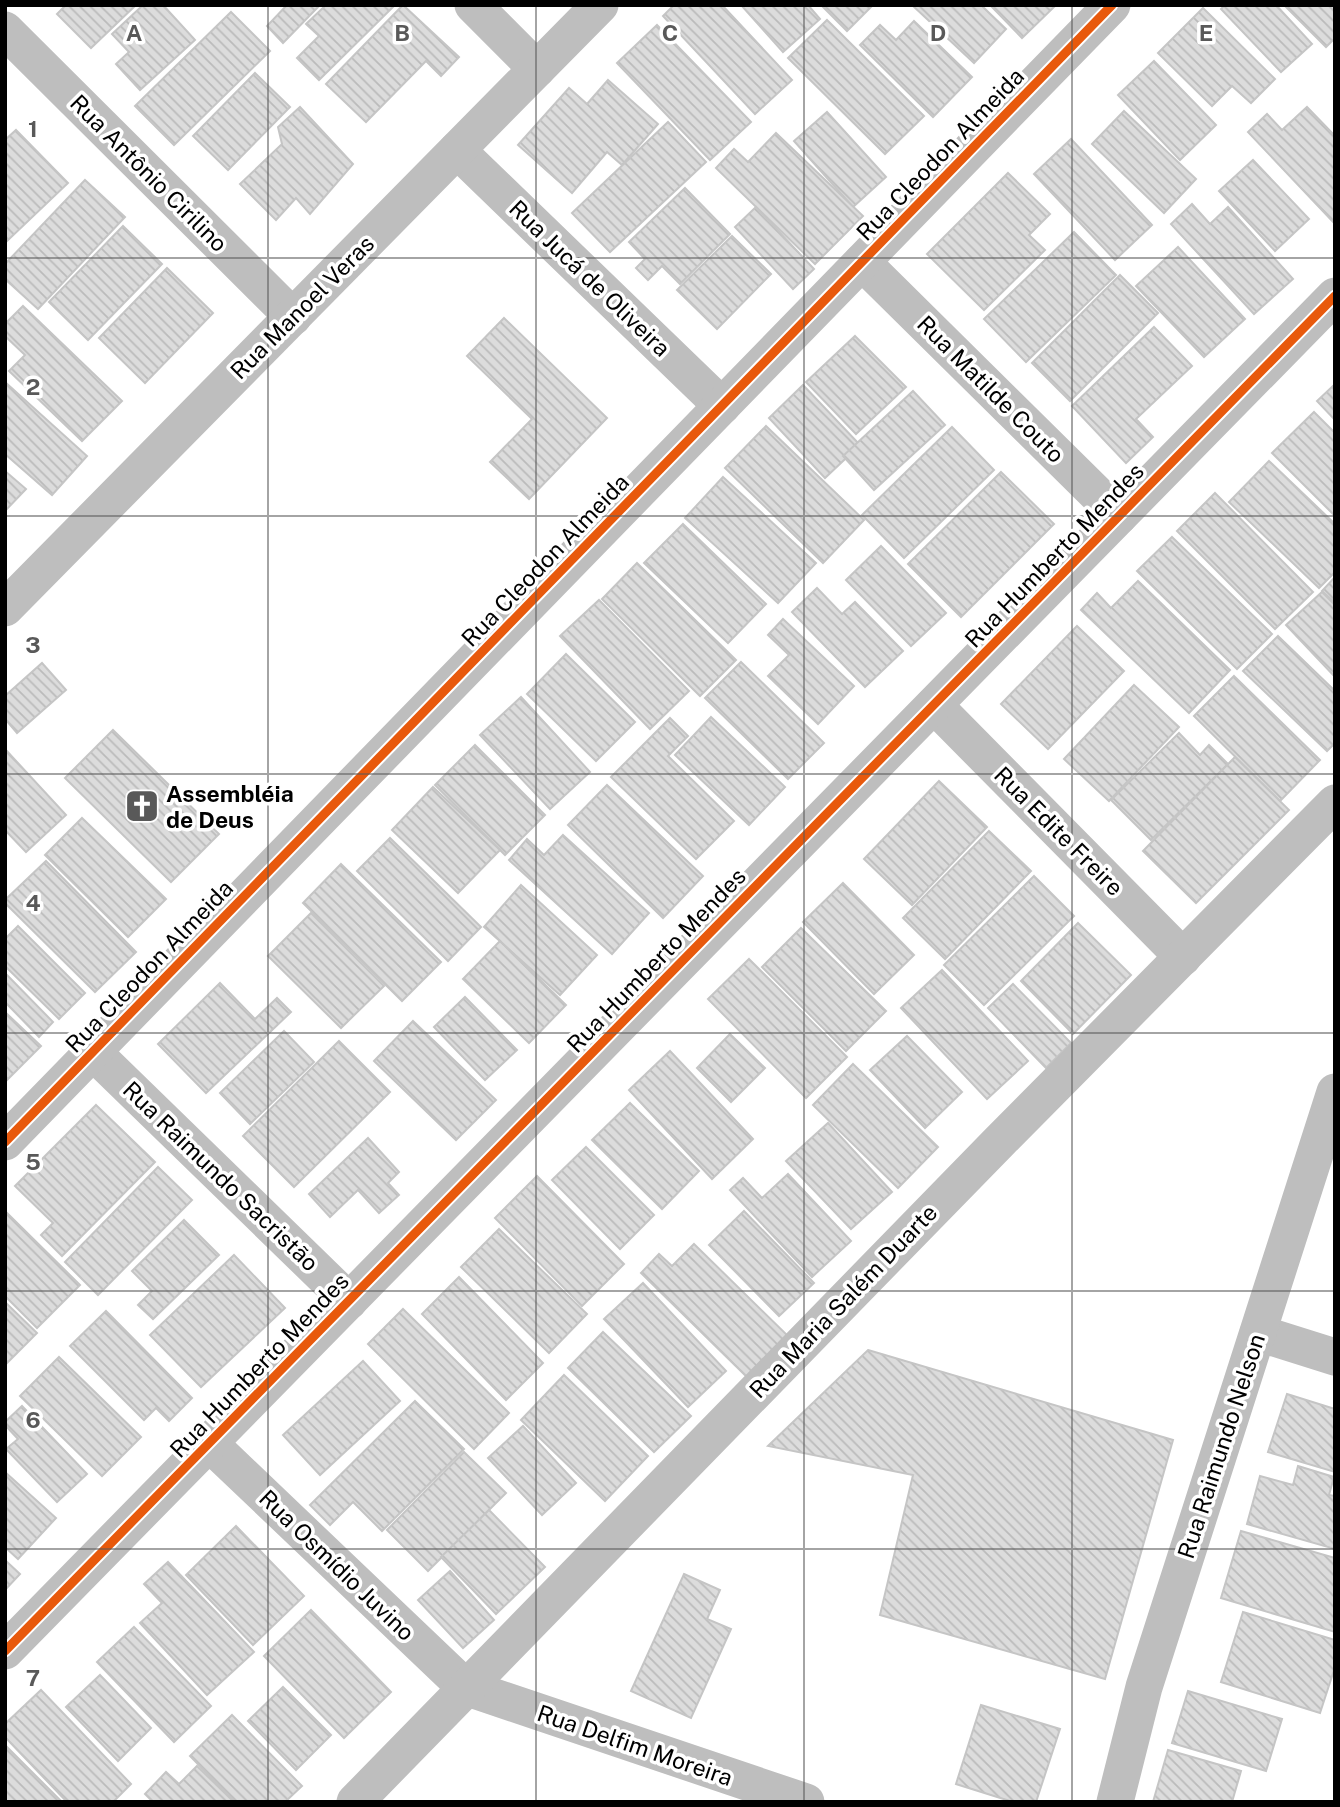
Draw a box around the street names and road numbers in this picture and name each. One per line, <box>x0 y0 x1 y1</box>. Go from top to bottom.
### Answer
street label: Rua Cleodon Almeida <box>851 62 1029 246</box>
street label: Rua Antônio Cirilino <box>65 89 233 257</box>
street label: Rua Jucá de Oliveira <box>504 194 676 362</box>
street label: Rua Manoel Veras <box>225 230 379 384</box>
street label: Rua Matilde Couto <box>912 310 1070 468</box>
street label: Rua Humberto Mendes <box>959 457 1149 653</box>
street label: Rua Cleodon Almeida <box>456 468 634 652</box>
street label: Rua Edite Freire <box>989 761 1129 901</box>
street label: Rua Humberto Mendes <box>561 862 751 1058</box>
street label: Rua Cleodon Almeida <box>60 874 238 1058</box>
street label: Rua Raimundo Sacristão <box>118 1076 324 1276</box>
street label: Rua Maria Salém Duarte <box>744 1199 942 1403</box>
street label: Rua Humberto Mendes <box>164 1267 354 1463</box>
street label: Rua Raimundo Nelson <box>1172 1330 1270 1562</box>
street label: Rua Osmídio Juvino <box>254 1484 420 1646</box>
street label: Rua Delfim Moreira <box>534 1699 736 1791</box>

